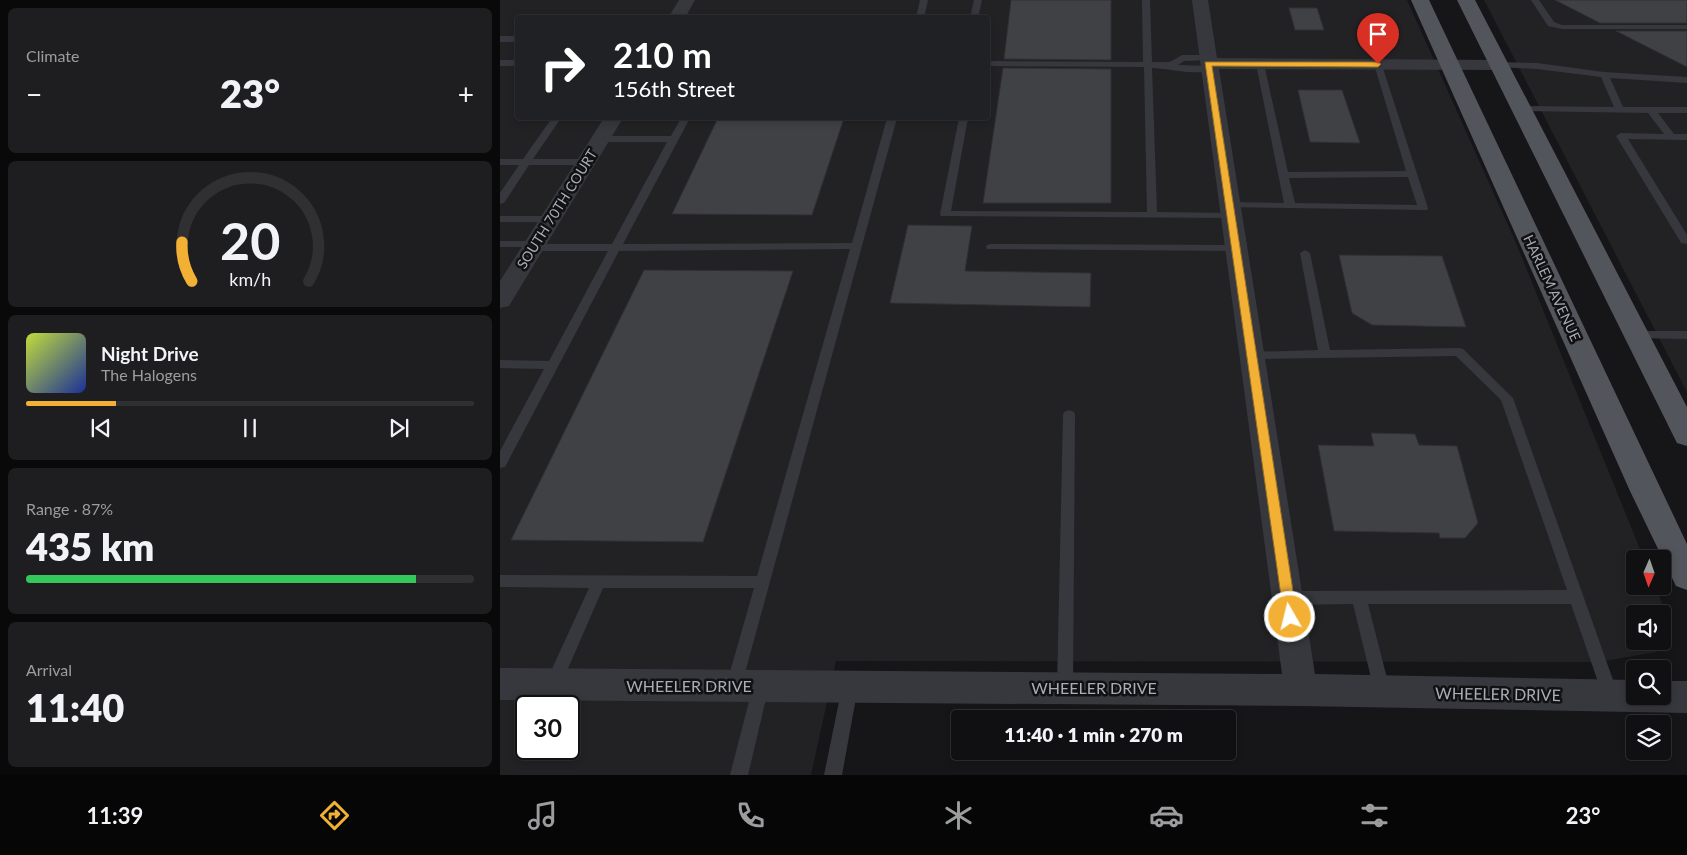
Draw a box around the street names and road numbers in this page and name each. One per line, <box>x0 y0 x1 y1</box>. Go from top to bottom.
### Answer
street label: SOUTH 70TH COURT <box>513 145 601 272</box>
street label: HARLEM AVENUE <box>1520 232 1585 344</box>
street label: WHEELER DRIVE <box>626 676 752 695</box>
street label: WHEELER DRIVE <box>1031 678 1157 697</box>
street label: WHEELER DRIVE <box>1435 683 1561 704</box>

